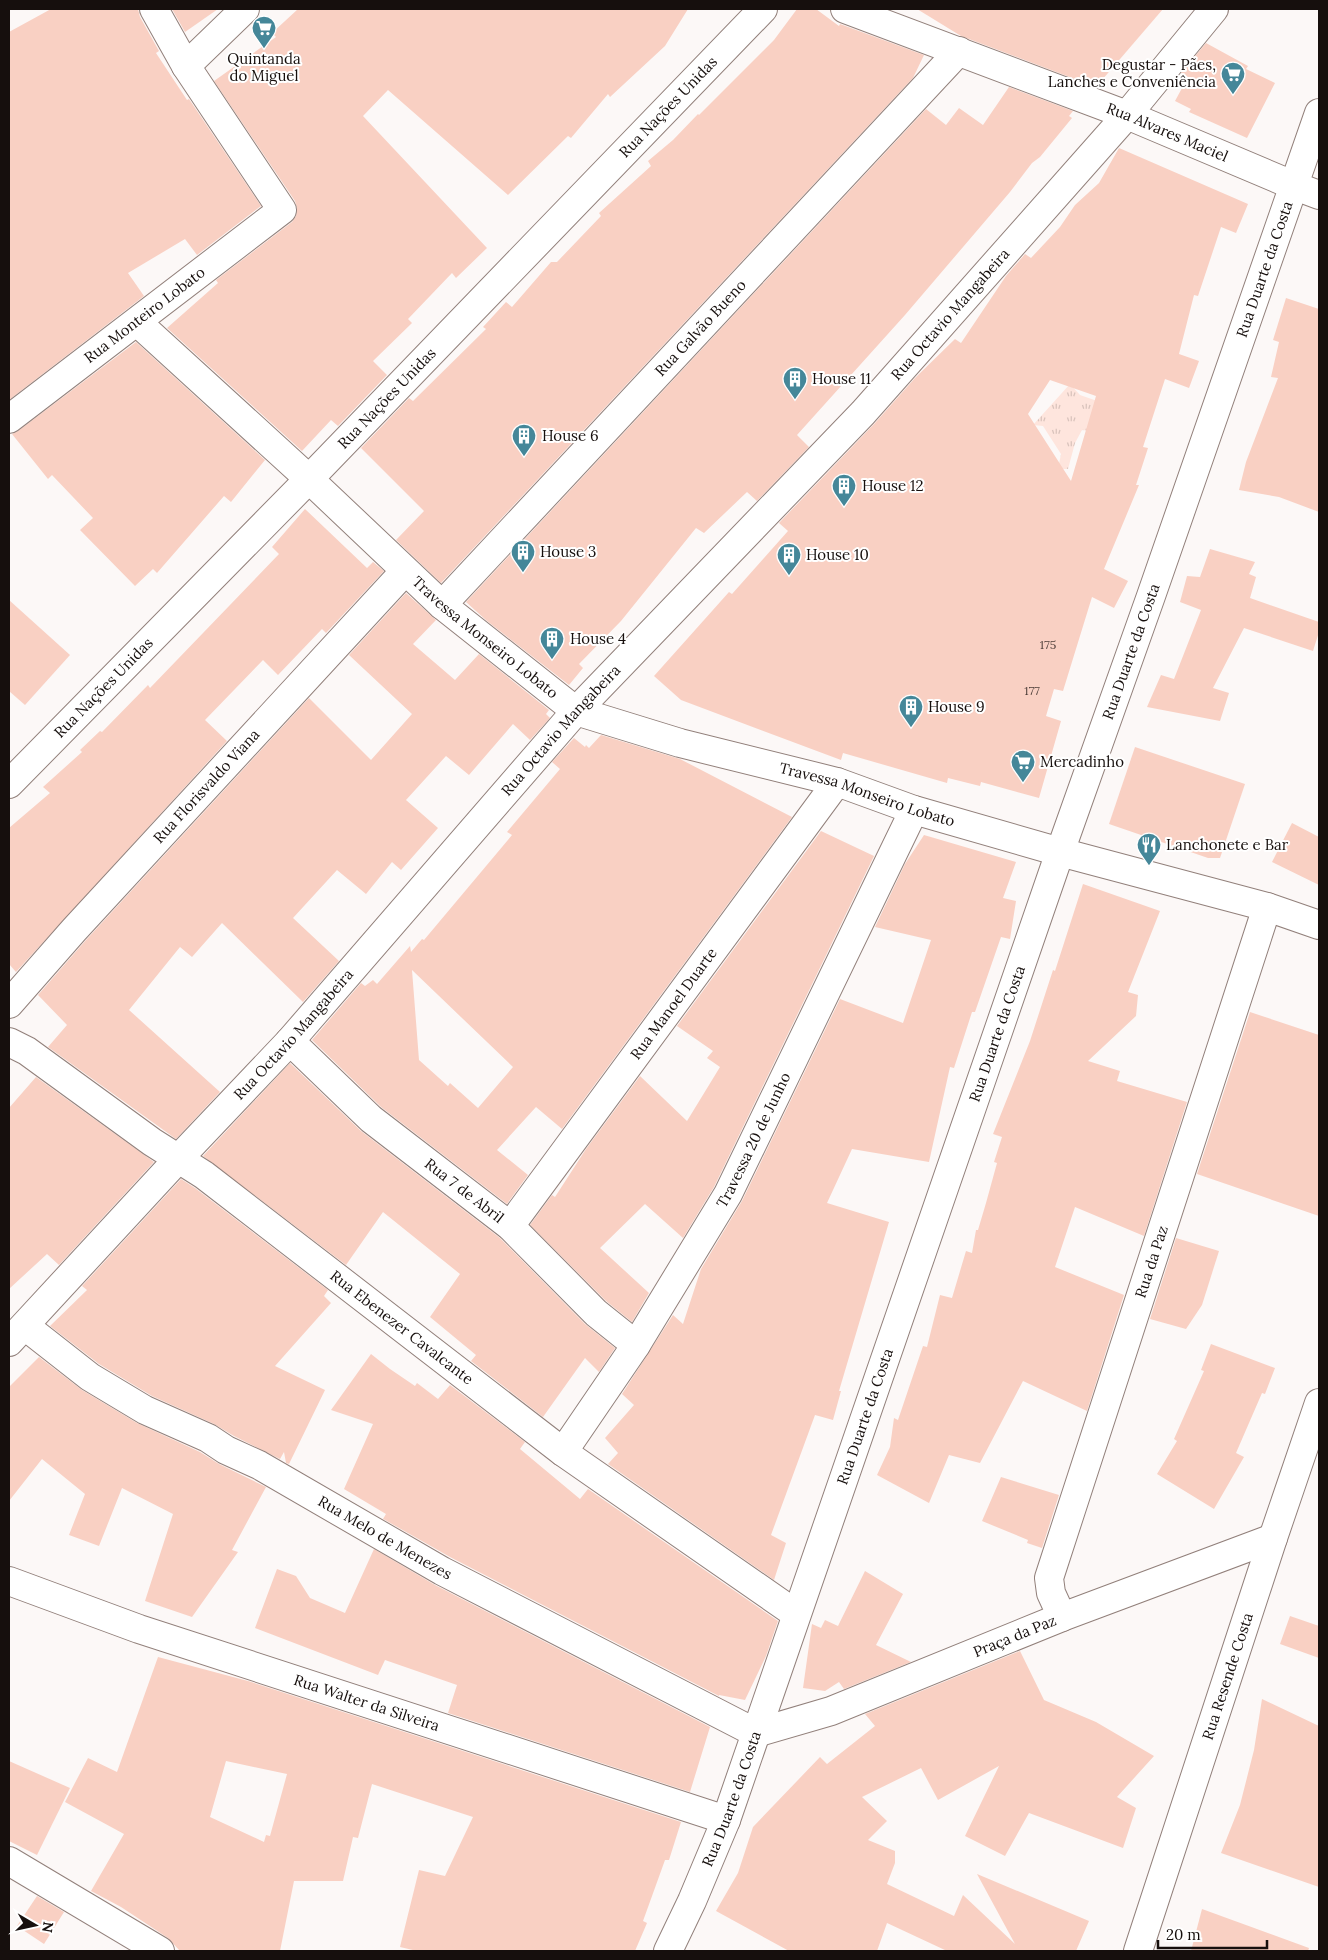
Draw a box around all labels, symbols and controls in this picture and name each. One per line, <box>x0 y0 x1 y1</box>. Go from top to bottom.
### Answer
supermarket icon: Quintanda do Miguel <box>251 15 277 49</box>
place label: Quintanda do Miguel <box>227 49 301 85</box>
street label: Rua Nações Unidas <box>615 52 721 161</box>
place label: Degustar - Pães, Lanches e Conveniência <box>1048 55 1216 91</box>
supermarket icon: Degustar - Pães, Lanches e Conveniência <box>1220 61 1246 95</box>
street label: Rua Alvares Maciel <box>1104 98 1231 166</box>
street label: Rua Duarte da Costa <box>1232 198 1297 340</box>
street label: Rua Octavio Mangabeira <box>887 244 1014 384</box>
street label: Rua Monteiro Lobato <box>80 262 209 367</box>
street label: Rua Galvão Bueno <box>650 275 750 380</box>
street label: Rua Nações Unidas <box>333 343 440 452</box>
building icon: House 11 <box>782 366 808 400</box>
place label: House 11 <box>812 369 871 388</box>
building icon: House 6 <box>511 423 537 457</box>
place label: House 6 <box>542 426 599 445</box>
building icon: House 12 <box>831 473 857 507</box>
place label: House 12 <box>862 476 924 495</box>
building icon: House 3 <box>510 539 536 573</box>
place label: House 3 <box>540 542 596 561</box>
building icon: House 10 <box>776 542 802 576</box>
place label: House 10 <box>806 545 869 564</box>
street label: Travessa Monseiro Lobato <box>409 572 562 702</box>
street label: Rua Duarte da Costa <box>1098 581 1164 722</box>
building icon: House 4 <box>539 626 565 660</box>
place label: House 4 <box>570 629 626 648</box>
street label: Rua Nações Unidas <box>50 633 157 742</box>
house number: 175 <box>1040 637 1056 652</box>
street label: Rua Octavio Mangabeira <box>497 660 625 799</box>
house number: 177 <box>1024 683 1040 698</box>
building icon: House 9 <box>898 694 924 728</box>
place label: House 9 <box>928 697 985 716</box>
street label: Rua Florisvaldo Viana <box>149 725 264 847</box>
supermarket icon: Mercadinho <box>1010 749 1036 783</box>
place label: Mercadinho <box>1040 752 1124 771</box>
street label: Travessa Monseiro Lobato <box>778 758 957 830</box>
restaurant icon: Lanchonete e Bar <box>1136 832 1162 866</box>
place label: Lanchonete e Bar <box>1166 835 1289 854</box>
street label: Rua Manoel Duarte <box>626 944 721 1063</box>
street label: Rua Duarte da Costa <box>964 963 1029 1104</box>
street label: Rua Octavio Mangabeira <box>229 965 357 1104</box>
street label: Travessa 20 de Junho <box>712 1069 795 1211</box>
street label: Rua 7 de Abril <box>421 1154 508 1227</box>
street label: Rua da Paz <box>1131 1223 1172 1300</box>
street label: Rua Ebenezer Cavalcante <box>327 1266 477 1388</box>
street label: Rua Duarte da Costa <box>832 1346 897 1487</box>
street label: Rua Melo de Menezes <box>315 1491 455 1583</box>
street label: Praça da Paz <box>970 1610 1059 1661</box>
street label: Rua Resende Costa <box>1198 1610 1257 1742</box>
street label: Rua Walter da Silveira <box>292 1670 442 1735</box>
street label: Rua Duarte da Costa <box>698 1728 765 1869</box>
north arrow <box>10 1900 60 1950</box>
scale bar <box>1158 1918 1267 1950</box>
text: N <box>38 1920 58 1934</box>
text: 20 m <box>1166 1925 1201 1944</box>

